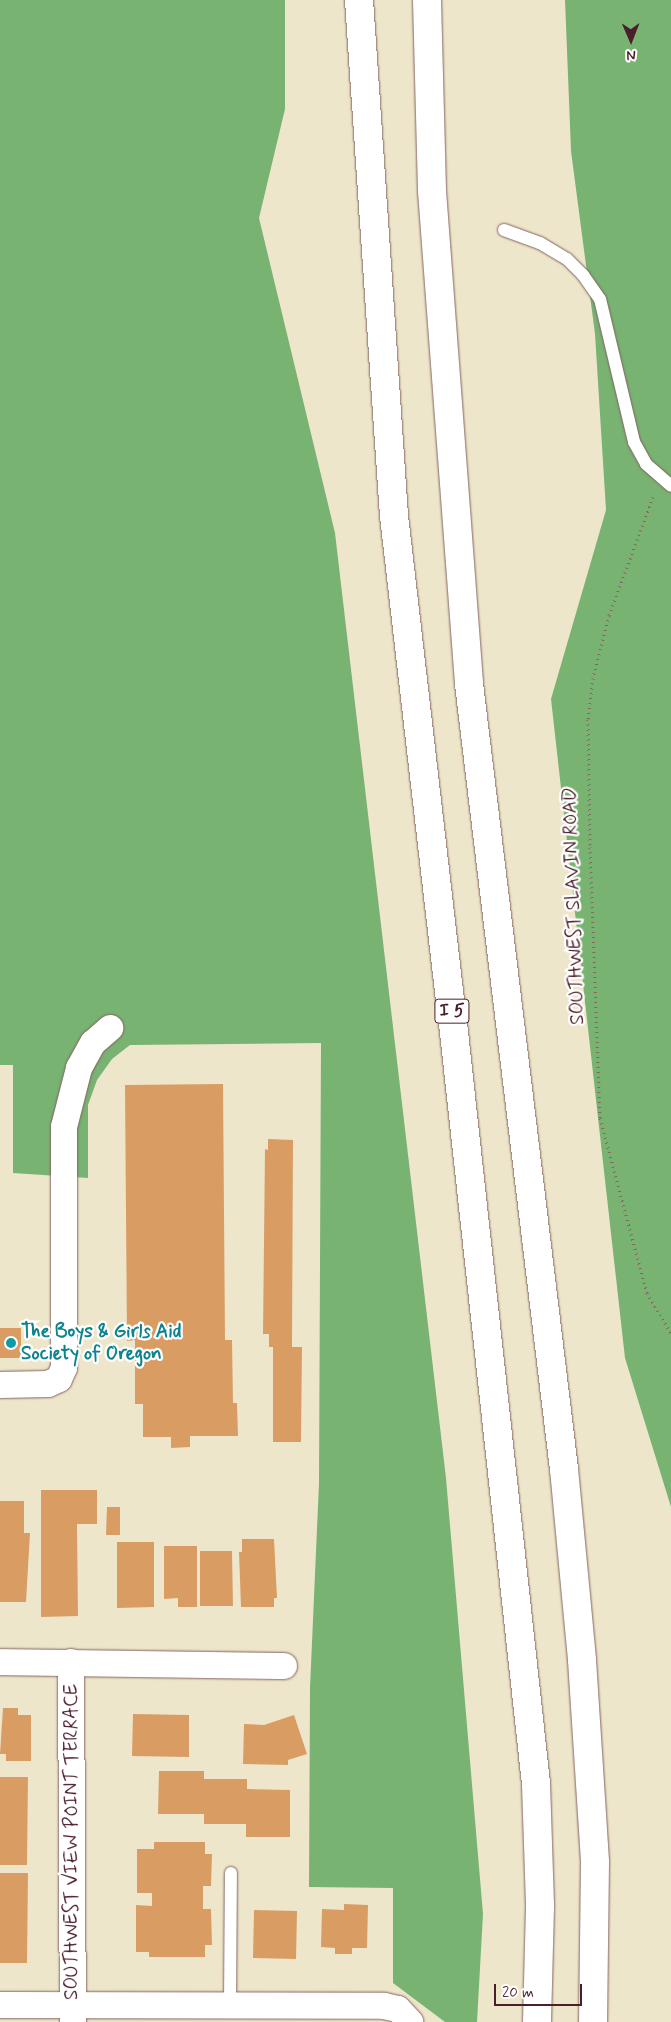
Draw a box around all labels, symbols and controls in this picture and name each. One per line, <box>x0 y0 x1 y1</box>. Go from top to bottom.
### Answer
north arrow <box>606 15 656 65</box>
text: N <box>626 46 636 64</box>
street label: SOUTHWEST SLAVIN ROAD <box>558 787 590 1025</box>
road number: I 5 <box>433 996 471 1026</box>
place label: The Boys & Girls Aid Society of Oregon <box>21 1321 181 1365</box>
marker: The Boys & Girls Aid Society of Oregon <box>5 1337 17 1349</box>
street label: SOUTHWEST VIEW POINT TERRACE <box>61 1683 83 2001</box>
scale bar <box>496 1974 584 2006</box>
text: 20 m <box>502 1983 534 2003</box>

